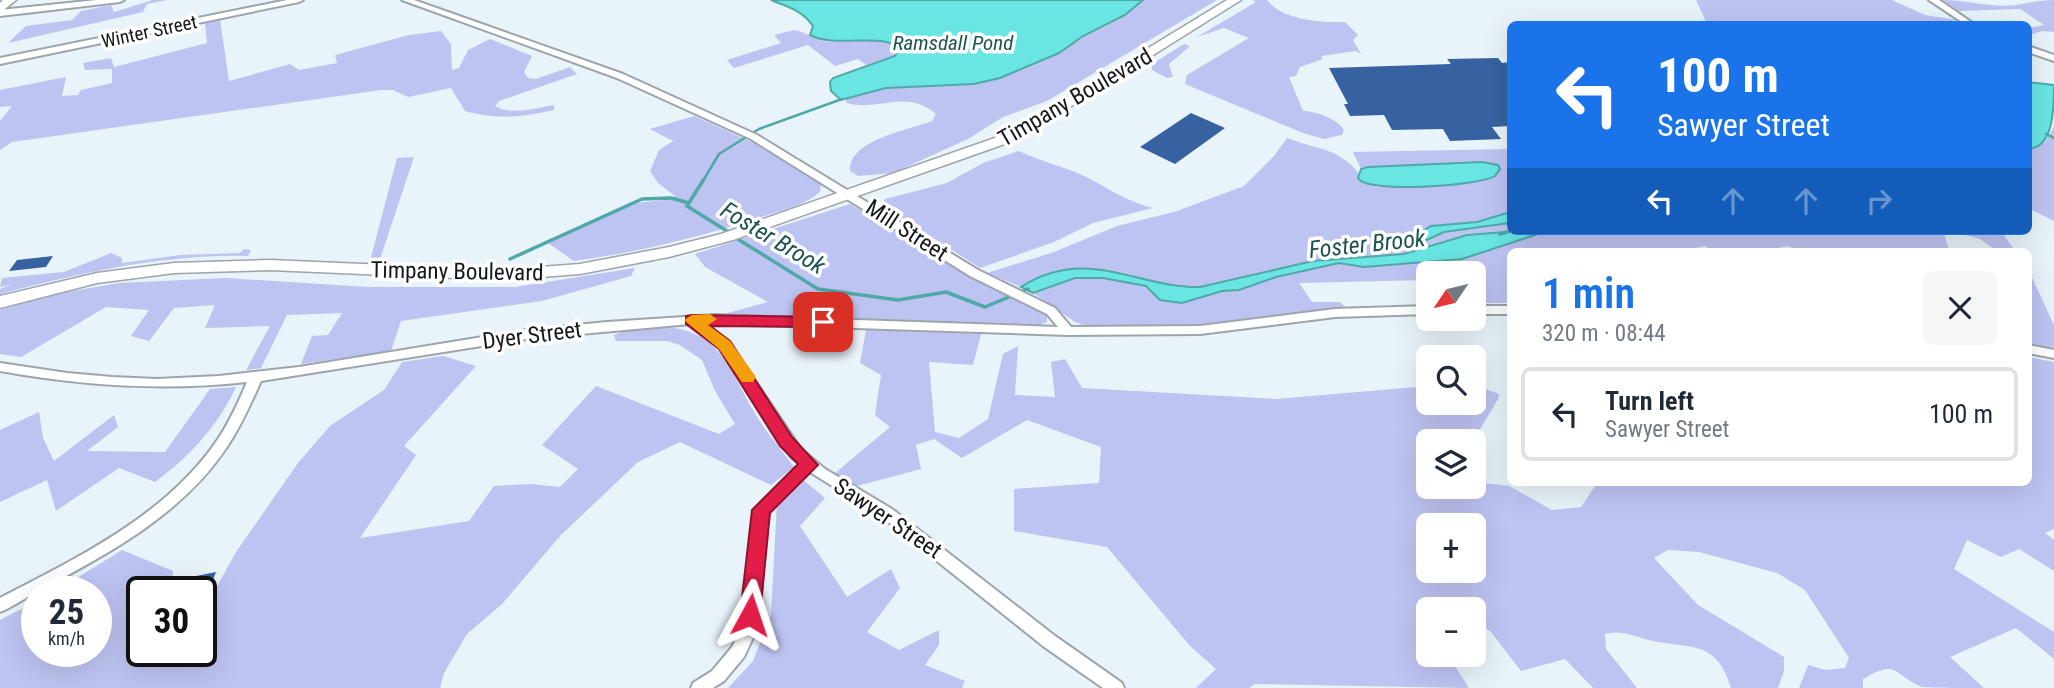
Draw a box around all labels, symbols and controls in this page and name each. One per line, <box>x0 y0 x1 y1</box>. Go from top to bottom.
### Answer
street label: Winter Street <box>99 10 199 53</box>
water label: Ramsdall Pond <box>893 31 1014 55</box>
street label: Timpany Boulevard <box>994 43 1157 152</box>
text: 100 m <box>1657 47 1779 104</box>
icon: left <box>1542 49 1633 140</box>
text: Sawyer Street <box>1657 106 1830 144</box>
icon: left <box>1641 182 1679 220</box>
icon: ahead <box>1714 182 1752 220</box>
icon: ahead <box>1787 182 1825 220</box>
icon: right <box>1860 182 1898 220</box>
street label: Mill Street <box>861 194 953 267</box>
water label: Foster Brook <box>716 196 831 280</box>
water label: Foster Brook <box>1307 224 1427 264</box>
street label: Timpany Boulevard <box>370 256 544 287</box>
north arrow <box>1416 261 1486 331</box>
map controls <box>1416 261 1486 667</box>
text: 1 min <box>1542 269 1635 318</box>
button: close <box>1923 271 1997 345</box>
pin <box>793 292 853 352</box>
icon: arrive <box>804 303 842 341</box>
street label: Dyer Street <box>481 316 583 355</box>
text: 320 m · 08:44 <box>1542 320 1666 347</box>
button: search <box>1416 345 1486 415</box>
text: Turn left <box>1605 386 1694 416</box>
icon: left <box>1546 395 1584 433</box>
text: 100 m <box>1929 399 1993 429</box>
text: Sawyer Street <box>1605 416 1729 443</box>
button: layers <box>1416 429 1486 499</box>
street label: Sawyer Street <box>829 472 947 564</box>
button: + <box>1416 513 1486 583</box>
speed limit sign: 30 <box>126 576 217 667</box>
position arrow <box>713 578 787 652</box>
text: 25 <box>49 592 84 633</box>
button: − <box>1416 597 1486 667</box>
text: km/h <box>48 628 85 649</box>

